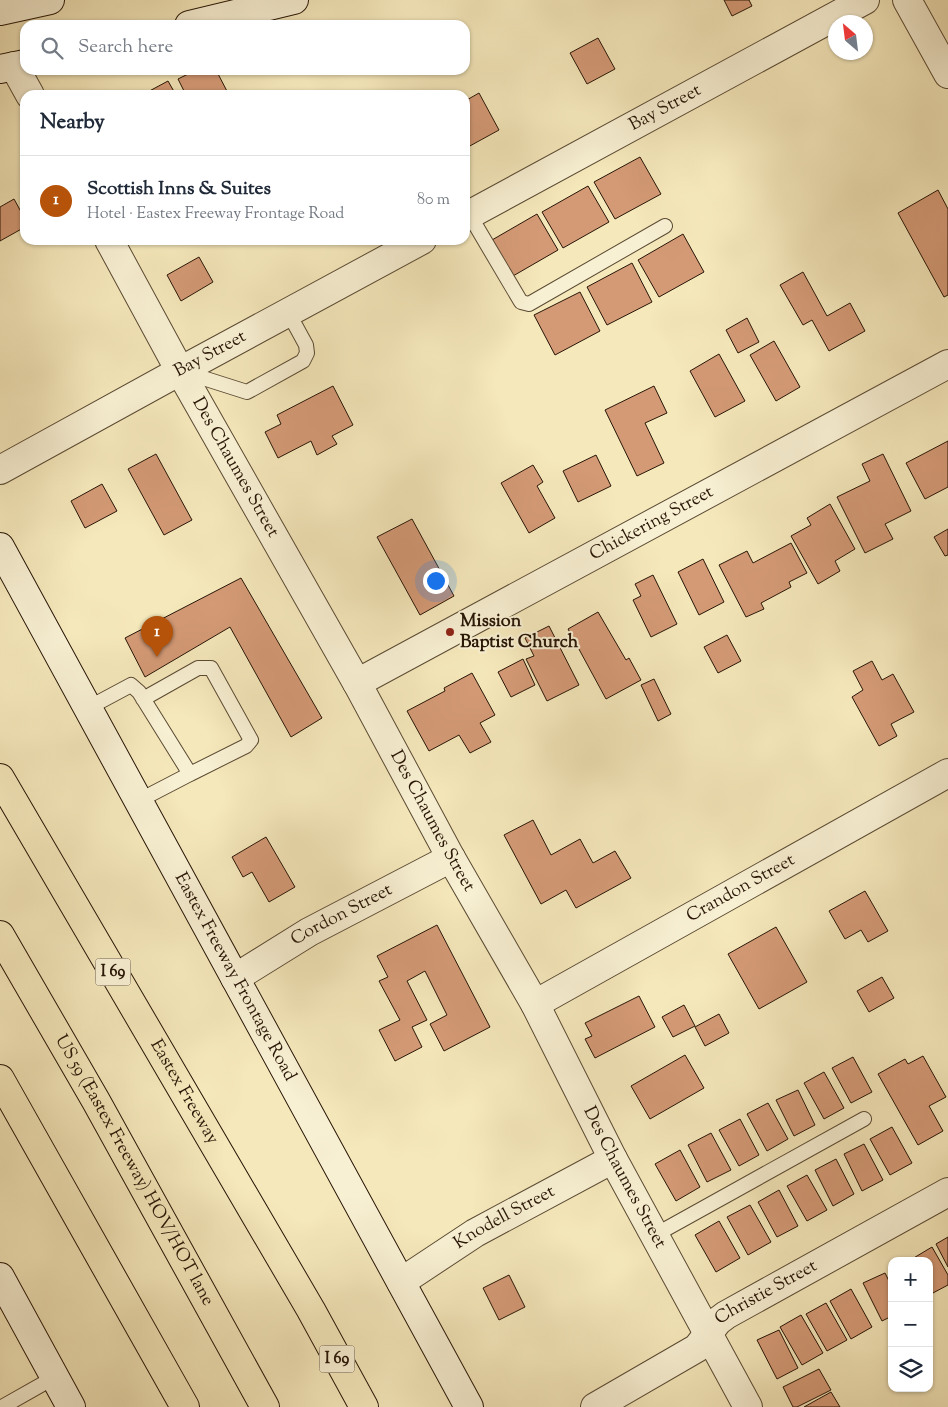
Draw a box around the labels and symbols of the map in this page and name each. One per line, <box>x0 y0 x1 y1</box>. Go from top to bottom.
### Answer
north arrow <box>828 15 873 60</box>
street label: Bay Street <box>625 78 706 138</box>
street label: Bay Street <box>170 324 251 385</box>
street label: Des Chaumes Street <box>185 393 285 543</box>
street label: Chickering Street <box>585 480 718 568</box>
your location <box>423 568 449 594</box>
place label: Mission Baptist Church <box>460 609 579 656</box>
pin: 1 <box>141 616 173 657</box>
marker: Mission Baptist Church <box>444 626 456 638</box>
street label: Des Chaumes Street <box>383 746 481 897</box>
street label: Crandon Street <box>682 848 800 930</box>
street label: Eastex Freeway Frontage Road <box>167 868 302 1086</box>
street label: Cordon Street <box>286 878 397 953</box>
road number: I 69 <box>96 959 130 986</box>
street label: US 59 (Eastex Freeway) HOV/HOT lane <box>48 1030 220 1311</box>
street label: Eastex Freeway <box>143 1035 225 1150</box>
street label: Des Chaumes Street <box>576 1102 672 1253</box>
street label: Knodell Street <box>449 1179 560 1256</box>
street label: Christie Street <box>709 1254 822 1332</box>
road number: I 69 <box>320 1346 354 1372</box>

